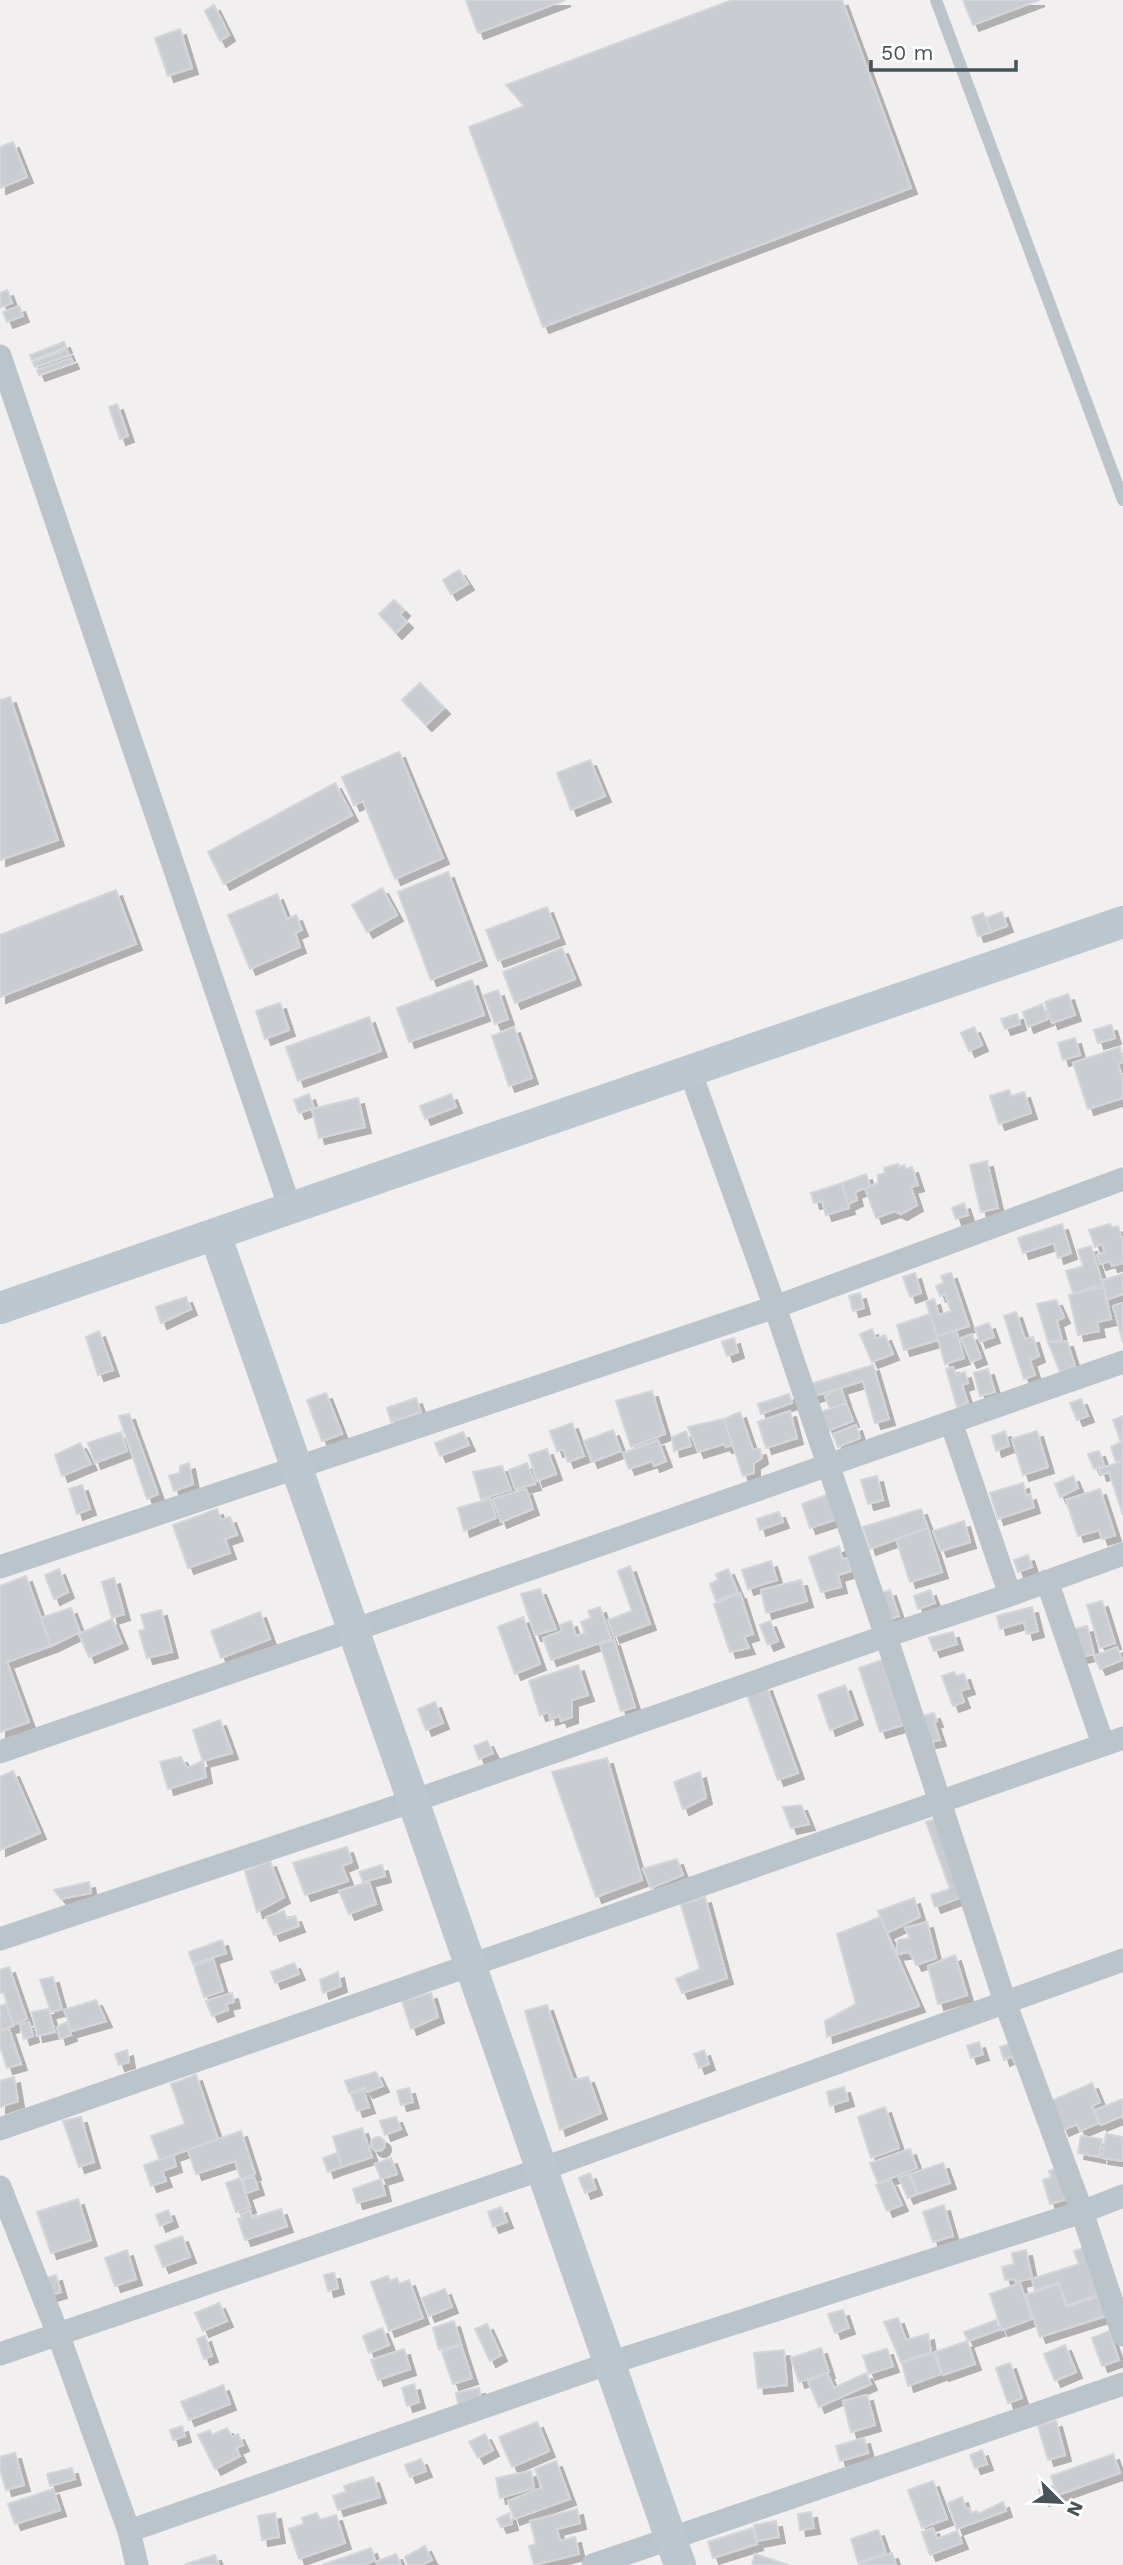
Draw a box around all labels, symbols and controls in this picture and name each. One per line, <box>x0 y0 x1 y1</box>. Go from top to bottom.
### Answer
scale bar <box>871 28 1016 72</box>
text: 50 m <box>881 40 933 65</box>
north arrow <box>1025 2467 1095 2537</box>
text: N <box>1062 2498 1088 2520</box>

